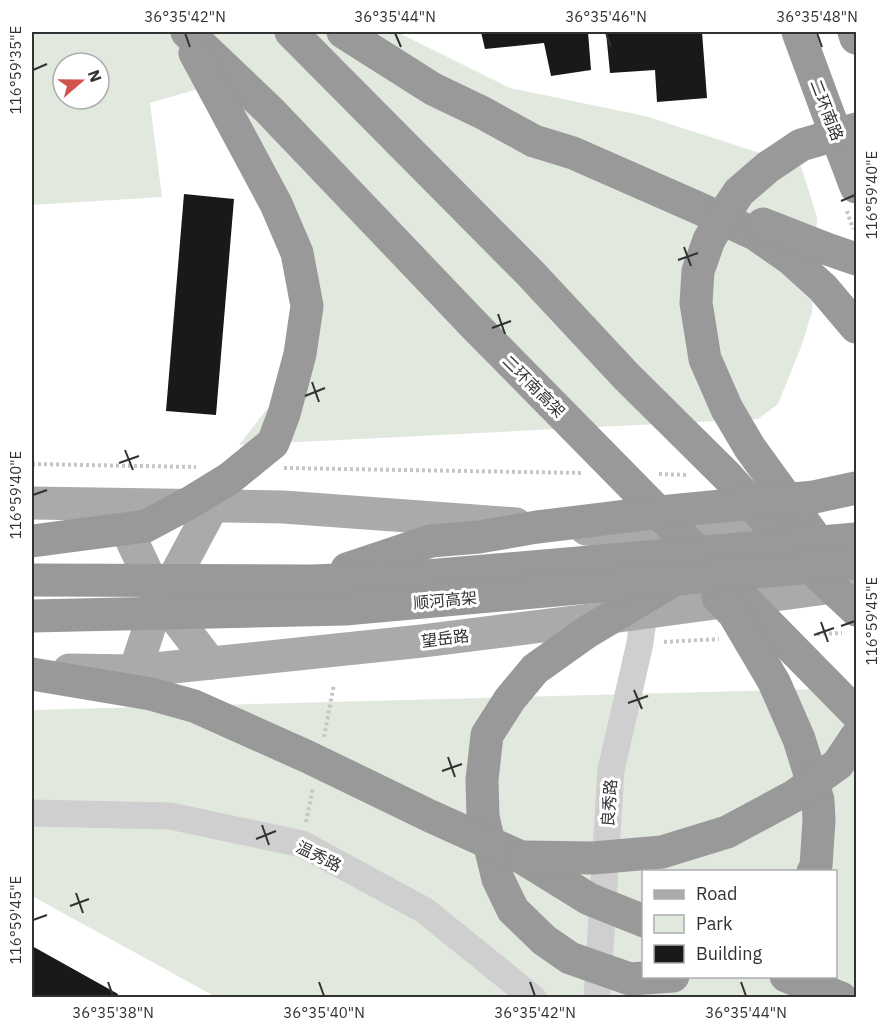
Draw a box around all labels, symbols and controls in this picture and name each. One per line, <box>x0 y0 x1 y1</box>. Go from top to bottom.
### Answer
text: 36°35'42"N <box>144 7 226 26</box>
text: 36°35'44"N <box>354 7 436 26</box>
text: 36°35'46"N <box>565 7 647 26</box>
text: 36°35'48"N <box>776 7 858 26</box>
text: 116°59'35"E <box>6 26 25 114</box>
north arrow <box>51 51 111 111</box>
text: N <box>84 67 106 85</box>
street label: 二环南路 <box>806 77 848 143</box>
text: 116°59'40"E <box>862 151 881 239</box>
street label: 二环南高架 <box>499 351 569 421</box>
text: 116°59'40"E <box>6 451 25 539</box>
text: 116°59'45"E <box>862 577 881 665</box>
street label: 顺河高架 <box>412 587 478 613</box>
street label: 望岳路 <box>420 625 470 651</box>
street label: 良秀路 <box>597 778 621 828</box>
street label: 温秀路 <box>293 836 345 876</box>
legend <box>642 870 837 978</box>
text: 116°59'45"E <box>6 876 25 964</box>
text: Road <box>696 882 737 905</box>
text: Park <box>696 912 733 935</box>
text: Building <box>696 942 763 965</box>
text: 36°35'38"N <box>72 1003 154 1022</box>
text: 36°35'40"N <box>283 1003 365 1022</box>
text: 36°35'42"N <box>494 1003 576 1022</box>
text: 36°35'44"N <box>705 1003 787 1022</box>

